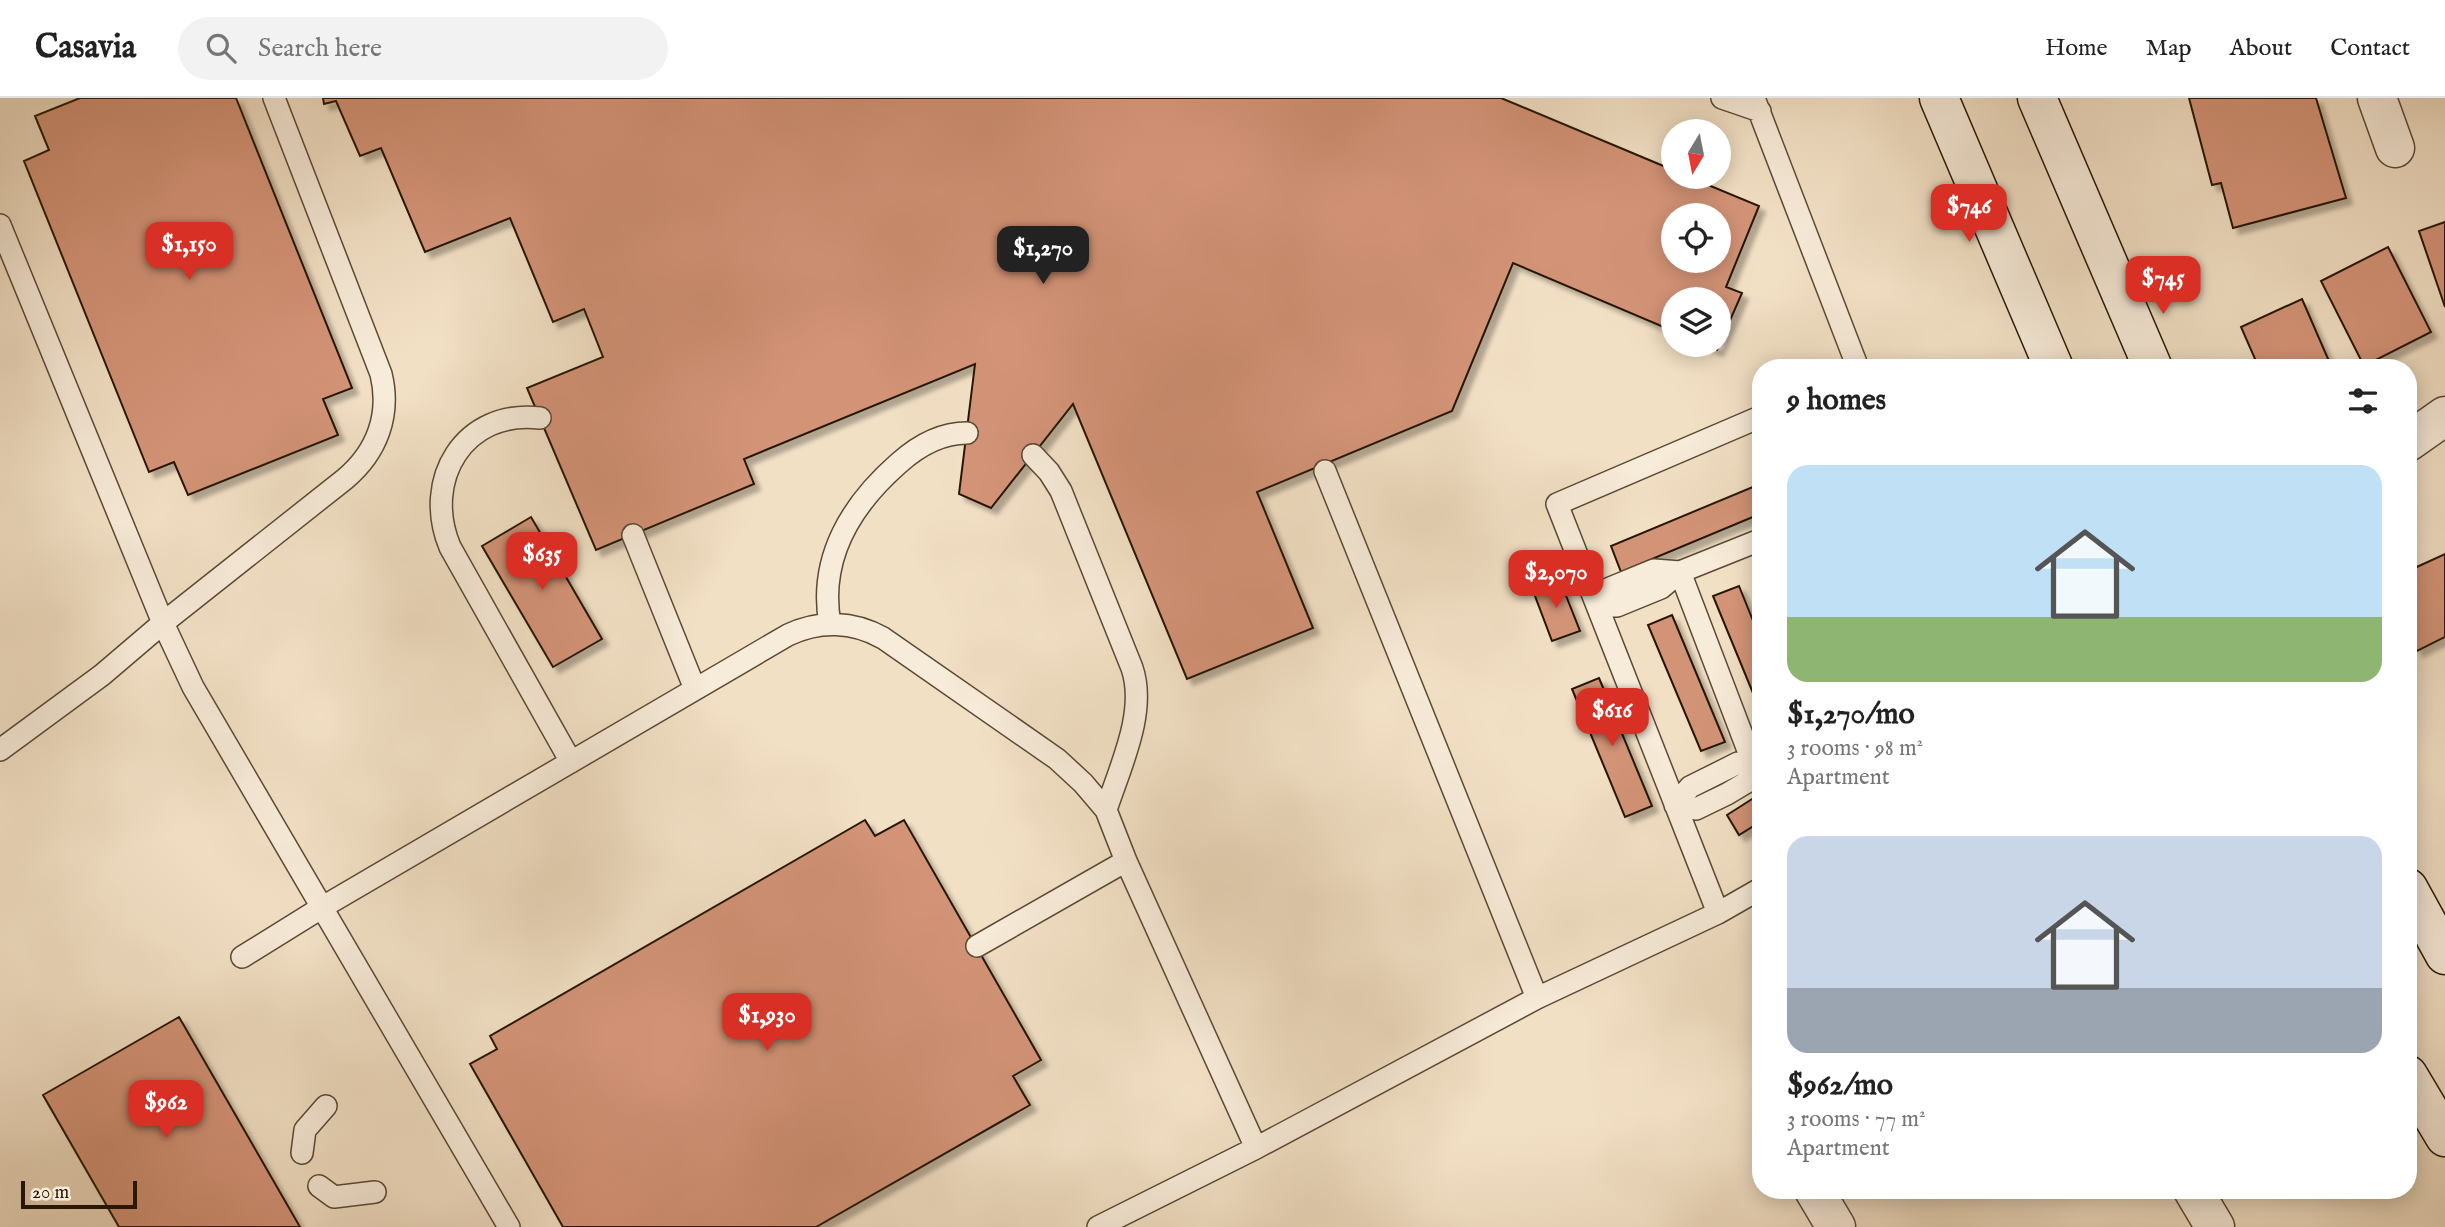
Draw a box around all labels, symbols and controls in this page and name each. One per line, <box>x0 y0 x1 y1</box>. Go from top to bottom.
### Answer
search box <box>178 17 668 80</box>
text: Casavia <box>35 27 136 69</box>
icon: search <box>202 29 240 67</box>
text: Search here <box>258 32 382 65</box>
text: Home <box>2045 33 2108 64</box>
text: Map <box>2146 33 2192 64</box>
text: About <box>2230 33 2292 64</box>
text: Contact <box>2330 33 2410 64</box>
north arrow <box>1661 119 1731 189</box>
map controls <box>1661 119 1731 357</box>
pin: $746 <box>1928 184 2010 244</box>
text: $746 <box>1947 192 1991 221</box>
button: locate <box>1661 203 1731 273</box>
pin: $1,150 <box>132 222 246 282</box>
pin: $1,270 <box>986 226 1100 286</box>
text: $1,150 <box>161 230 217 259</box>
text: $1,270 <box>1013 234 1073 263</box>
pin: $745 <box>2122 256 2204 316</box>
text: $745 <box>2142 264 2184 293</box>
button: layers <box>1661 287 1731 357</box>
text: 9 homes <box>1787 382 1886 420</box>
icon: filters <box>2344 382 2382 420</box>
icon: home <box>2022 511 2148 637</box>
pin: $635 <box>501 532 583 592</box>
text: $635 <box>522 540 562 569</box>
pin: $2,070 <box>1499 550 1613 610</box>
text: $2,070 <box>1524 558 1588 587</box>
pin: $616 <box>1571 688 1653 748</box>
text: $616 <box>1592 696 1632 725</box>
text: $1,270/mo <box>1787 696 1915 734</box>
text: 3 rooms · 98 m² <box>1787 734 1923 763</box>
text: Apartment <box>1787 763 1890 792</box>
icon: home <box>2022 882 2148 1008</box>
pin: $1,930 <box>710 993 824 1053</box>
text: $1,930 <box>738 1001 796 1030</box>
text: $962/mo <box>1787 1067 1893 1105</box>
pin: $962 <box>125 1080 207 1140</box>
text: $962 <box>144 1088 188 1117</box>
text: 3 rooms · 77 m² <box>1787 1105 1926 1134</box>
text: Apartment <box>1787 1134 1890 1163</box>
scale bar <box>21 1178 136 1210</box>
text: 20 m <box>32 1181 69 1205</box>

